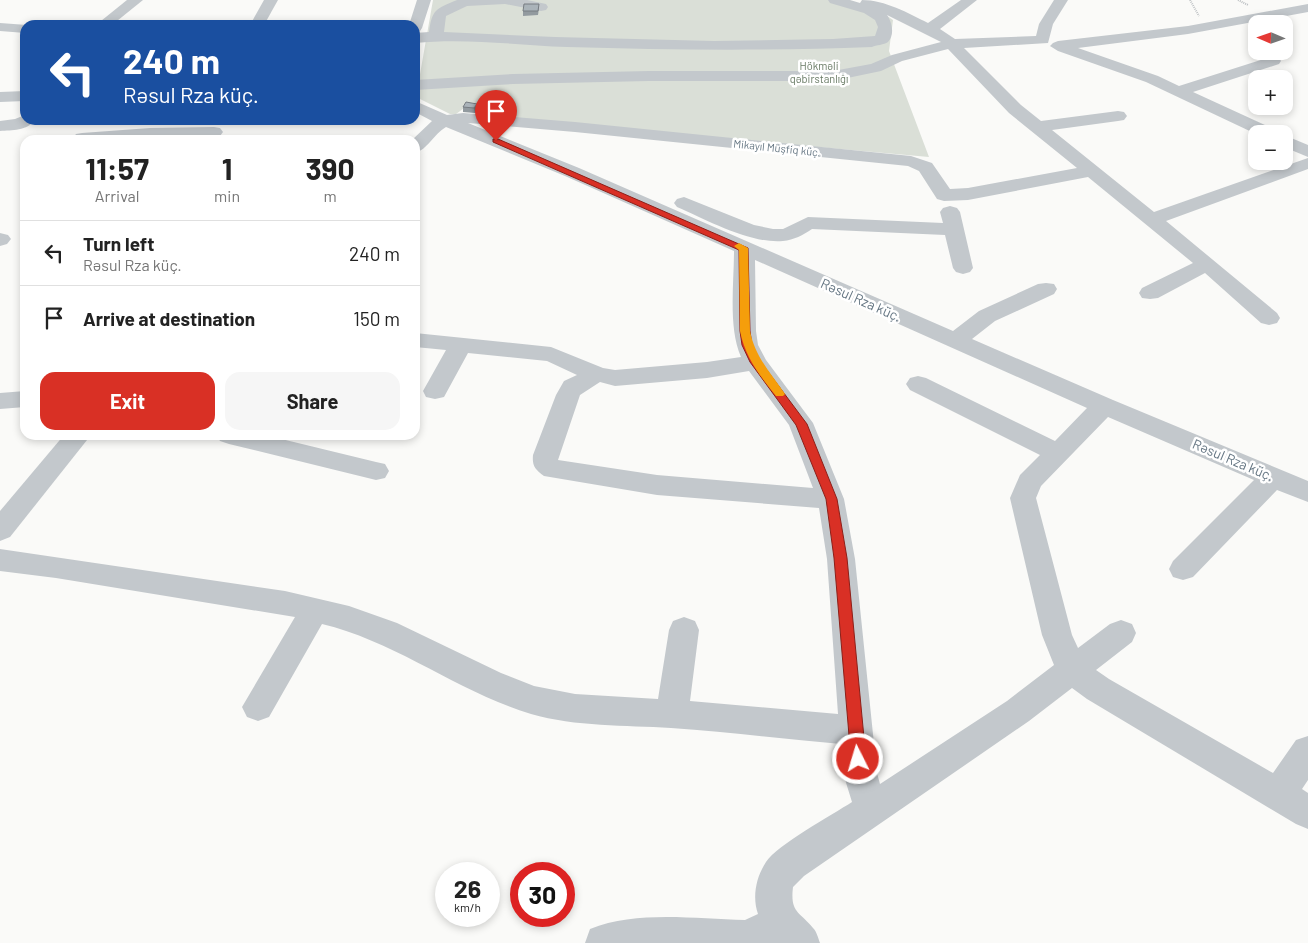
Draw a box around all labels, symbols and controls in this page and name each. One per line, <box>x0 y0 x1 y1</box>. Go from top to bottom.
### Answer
north arrow <box>1248 15 1292 60</box>
map controls <box>1248 15 1293 170</box>
text: 240 m <box>123 39 220 81</box>
icon: left <box>40 40 105 105</box>
park label: Hökməli qəbirstanlığı <box>790 59 848 85</box>
button: + <box>1248 70 1293 115</box>
text: Rəsul Rza küç. <box>123 81 259 107</box>
pin <box>475 90 517 141</box>
icon: arrive <box>482 97 510 125</box>
button: − <box>1248 125 1293 170</box>
street label: Mikayıl Müşfiq küç. <box>733 136 821 159</box>
text: 11:57 <box>85 150 149 186</box>
text: 1 <box>222 150 232 186</box>
text: 390 <box>305 150 355 186</box>
text: Arrival <box>95 186 139 205</box>
text: min <box>214 186 240 205</box>
text: m <box>323 186 337 205</box>
text: Turn left <box>83 232 154 255</box>
icon: left <box>40 239 68 267</box>
text: 240 m <box>349 242 400 265</box>
text: Rəsul Rza küç. <box>83 255 182 274</box>
street label: Rəsul Rza küç. <box>818 274 904 325</box>
icon: arrive <box>40 304 68 332</box>
text: Arrive at destination <box>83 307 255 330</box>
text: 150 m <box>353 307 400 330</box>
button: Exit <box>40 372 215 430</box>
button: Share <box>225 372 400 430</box>
street label: Rəsul Rza küç. <box>1190 435 1276 484</box>
position arrow <box>831 732 883 784</box>
speed limit sign: 30 <box>510 862 575 927</box>
text: 26 <box>454 873 481 903</box>
text: km/h <box>454 900 481 914</box>

